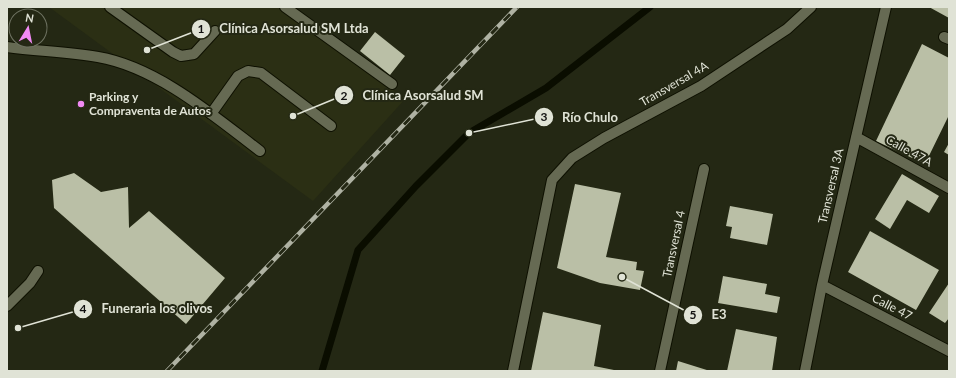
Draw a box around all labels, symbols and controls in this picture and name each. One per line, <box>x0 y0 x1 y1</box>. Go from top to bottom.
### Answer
north arrow <box>8 8 48 48</box>
text: N <box>25 11 35 25</box>
callout: Clínica Asorsalud SM Ltda <box>191 16 377 41</box>
text: Clínica Asorsalud SM Ltda <box>219 20 369 36</box>
text: 1 <box>198 21 205 36</box>
street label: Transversal 4A <box>637 57 711 109</box>
callout: Clínica Asorsalud SM <box>334 83 492 108</box>
text: Clínica Asorsalud SM <box>362 87 484 103</box>
text: 2 <box>341 88 348 103</box>
place label: Parking y Compraventa de Autos <box>89 89 211 118</box>
marker: Parking y Compraventa de Autos <box>76 99 86 109</box>
callout: Río Chulo <box>534 104 626 129</box>
text: 3 <box>541 109 548 124</box>
text: Río Chulo <box>562 109 619 125</box>
street label: Calle 47A <box>883 132 936 170</box>
street label: Transversal 3A <box>815 146 847 225</box>
street label: Transversal 4 <box>659 209 688 279</box>
street label: Calle 47 <box>870 290 915 323</box>
callout: Funeraria los olivos <box>73 296 220 321</box>
text: Funeraria los olivos <box>101 300 213 316</box>
text: 4 <box>80 301 87 316</box>
callout: E3 <box>683 302 734 327</box>
text: E3 <box>711 306 727 322</box>
text: 5 <box>690 307 697 322</box>

